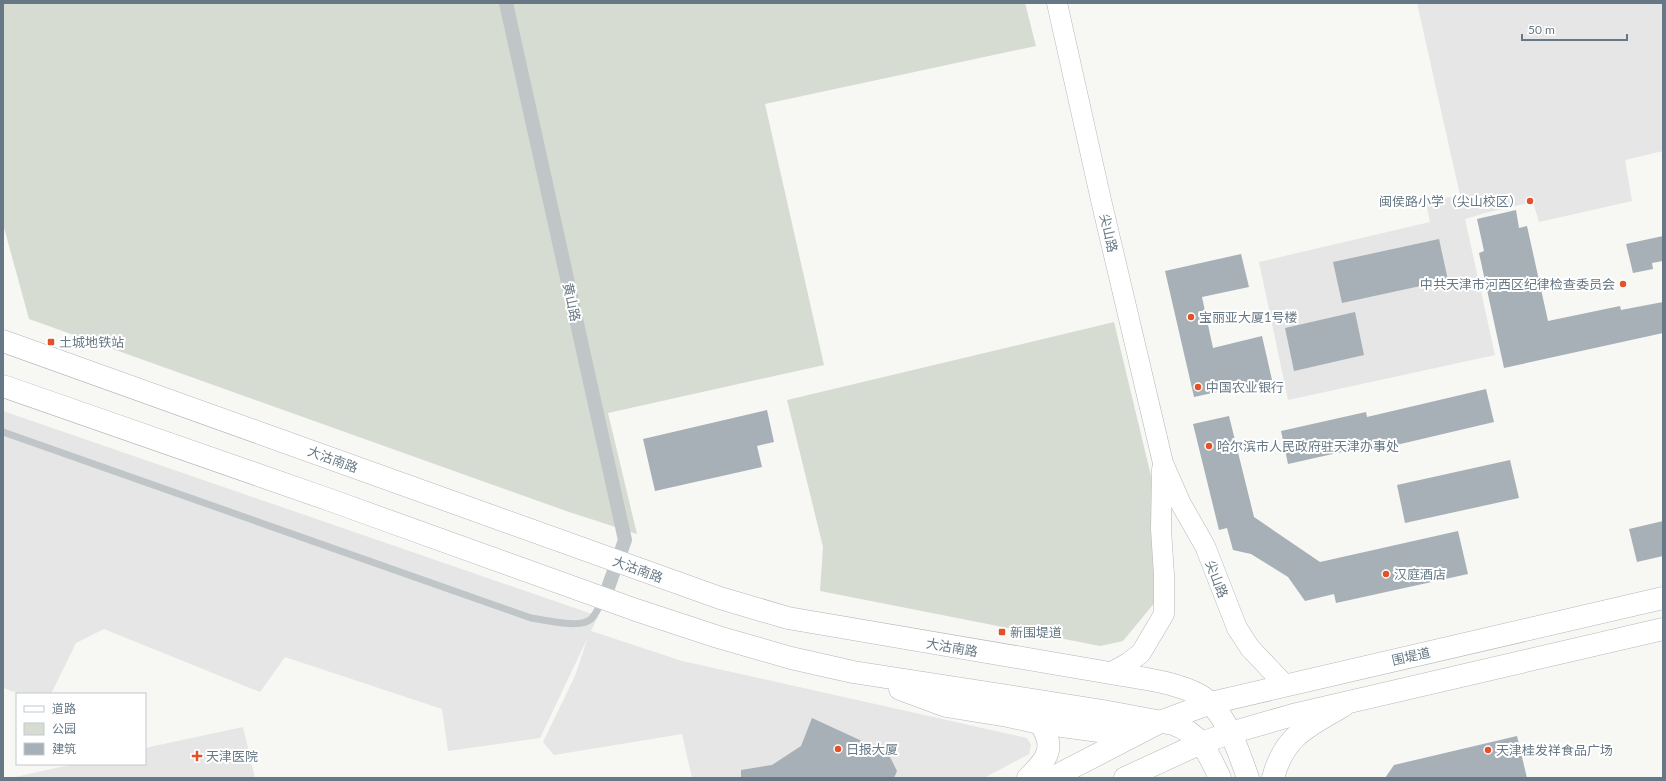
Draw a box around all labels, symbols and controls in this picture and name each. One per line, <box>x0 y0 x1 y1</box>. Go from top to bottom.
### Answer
scale bar <box>1522 16 1627 42</box>
text: 50 m <box>1528 22 1555 37</box>
place label: 闽侯路小学（尖山校区） <box>1379 193 1522 209</box>
marker: 闽侯路小学（尖山校区） <box>1525 196 1535 206</box>
street label: 尖山路 <box>1097 212 1121 254</box>
place label: 中共天津市河西区纪律检查委员会 <box>1420 276 1615 292</box>
marker: 中共天津市河西区纪律检查委员会 <box>1618 279 1628 289</box>
street label: 黄山路 <box>560 281 584 323</box>
place label: 宝丽亚大厦1号楼 <box>1199 309 1298 325</box>
marker: 宝丽亚大厦1号楼 <box>1186 312 1196 322</box>
place label: 土城地铁站 <box>59 334 124 350</box>
marker: 土城地铁站 <box>46 337 56 347</box>
place label: 中国农业银行 <box>1206 379 1284 395</box>
marker: 中国农业银行 <box>1193 382 1203 392</box>
place label: 哈尔滨市人民政府驻天津办事处 <box>1217 438 1399 454</box>
marker: 哈尔滨市人民政府驻天津办事处 <box>1204 441 1214 451</box>
street label: 大沽南路 <box>306 443 360 475</box>
street label: 大沽南路 <box>611 553 665 585</box>
street label: 尖山路 <box>1203 558 1231 600</box>
place label: 汉庭酒店 <box>1394 566 1446 582</box>
marker: 汉庭酒店 <box>1381 569 1391 579</box>
place label: 新围堤道 <box>1010 624 1062 640</box>
marker: 新围堤道 <box>997 627 1007 637</box>
street label: 大沽南路 <box>925 635 979 659</box>
street label: 围堤道 <box>1390 644 1432 668</box>
legend <box>16 693 146 765</box>
text: 道路 <box>52 701 76 716</box>
text: 公园 <box>52 721 76 736</box>
text: 建筑 <box>52 741 76 756</box>
place label: 日报大厦 <box>846 741 898 757</box>
place label: 天津桂发祥食品广场 <box>1496 742 1613 758</box>
marker: 日报大厦 <box>833 744 843 754</box>
marker: 天津桂发祥食品广场 <box>1483 745 1493 755</box>
place label: 天津医院 <box>206 748 258 764</box>
marker: 天津医院 <box>191 750 203 762</box>

